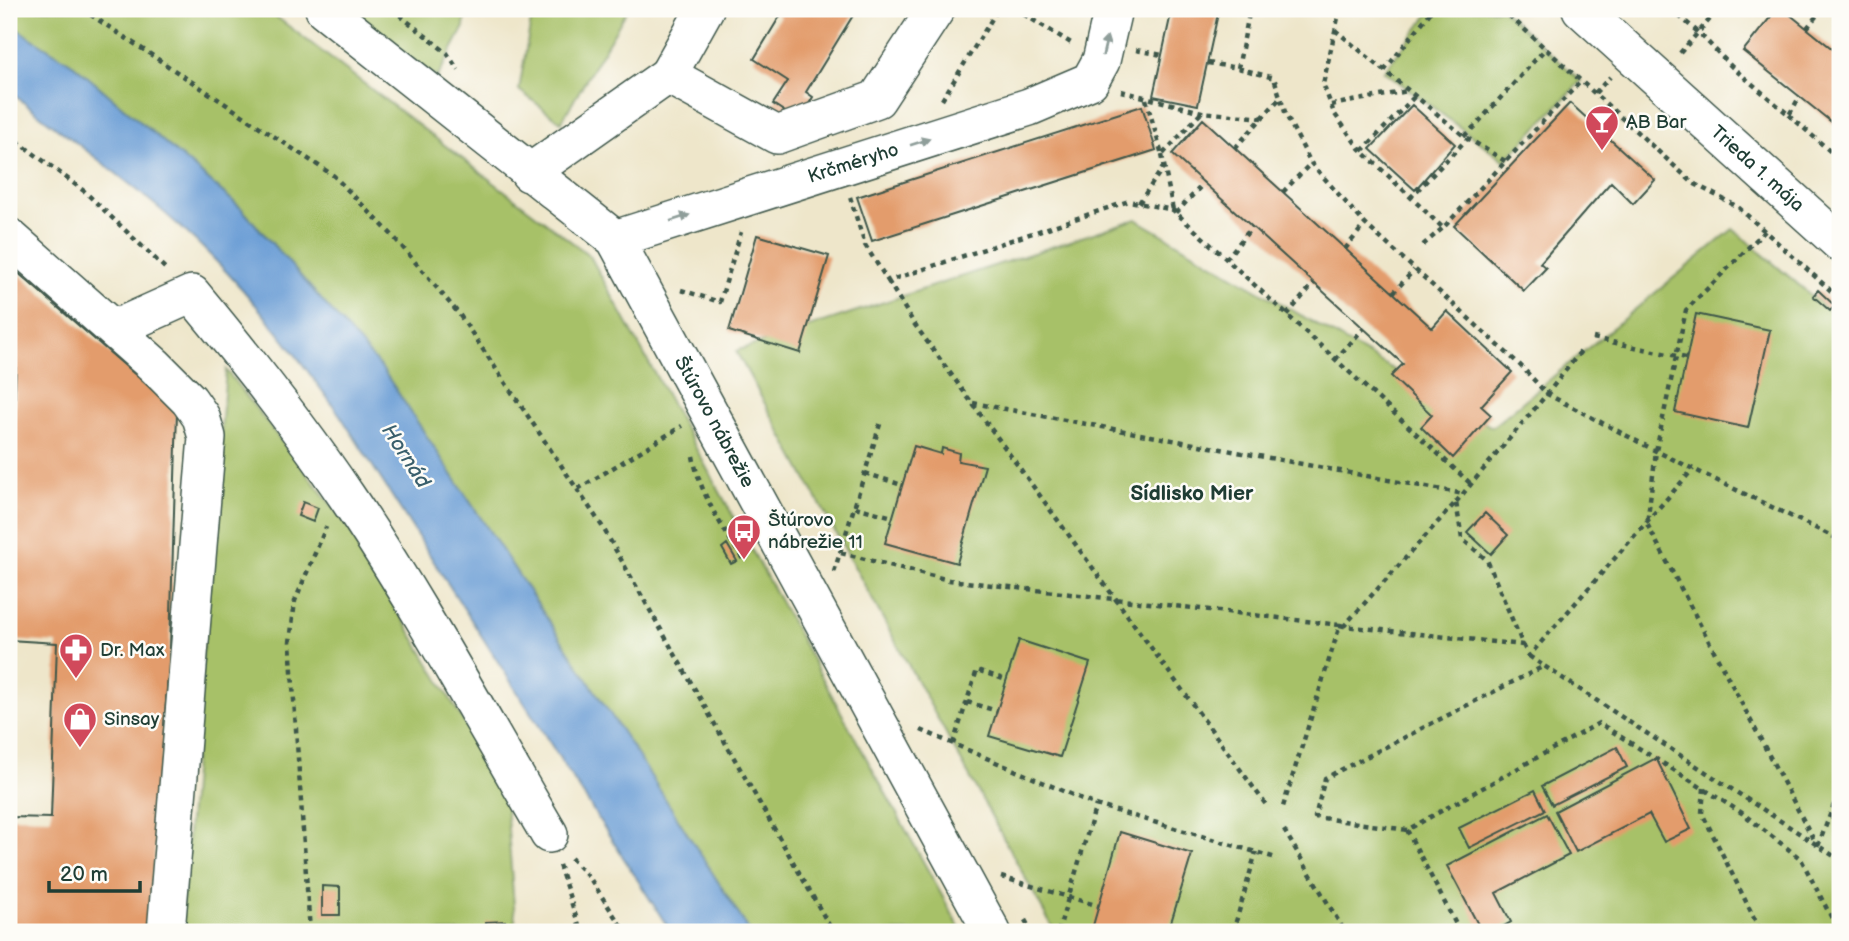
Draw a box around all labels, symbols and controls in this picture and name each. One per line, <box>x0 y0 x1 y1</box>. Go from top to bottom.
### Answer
one-way arrow <box>1100 35 1111 57</box>
bar icon: AB Bar <box>1583 103 1621 152</box>
place label: AB Bar <box>1626 111 1688 134</box>
street label: Trieda 1. mája <box>1706 121 1809 217</box>
one-way arrow <box>909 136 930 146</box>
street label: Krčméryho <box>805 138 901 188</box>
one-way arrow <box>669 212 690 223</box>
street label: Štúrovo nábrežie <box>669 352 759 491</box>
water label: Hornád <box>376 419 436 493</box>
district label: Sídlisko Mier <box>1131 481 1254 506</box>
place label: Štúrovo nábrežie 11 <box>768 509 863 554</box>
bus stop icon: Štúrovo nábrežie 11 <box>725 512 763 561</box>
pharmacy icon: Dr. Max <box>57 631 95 680</box>
place label: Dr. Max <box>100 639 165 662</box>
shop icon: Sinsay <box>61 700 99 749</box>
place label: Sinsay <box>104 708 160 731</box>
scale bar <box>49 850 140 894</box>
text: 20 m <box>60 862 108 887</box>

